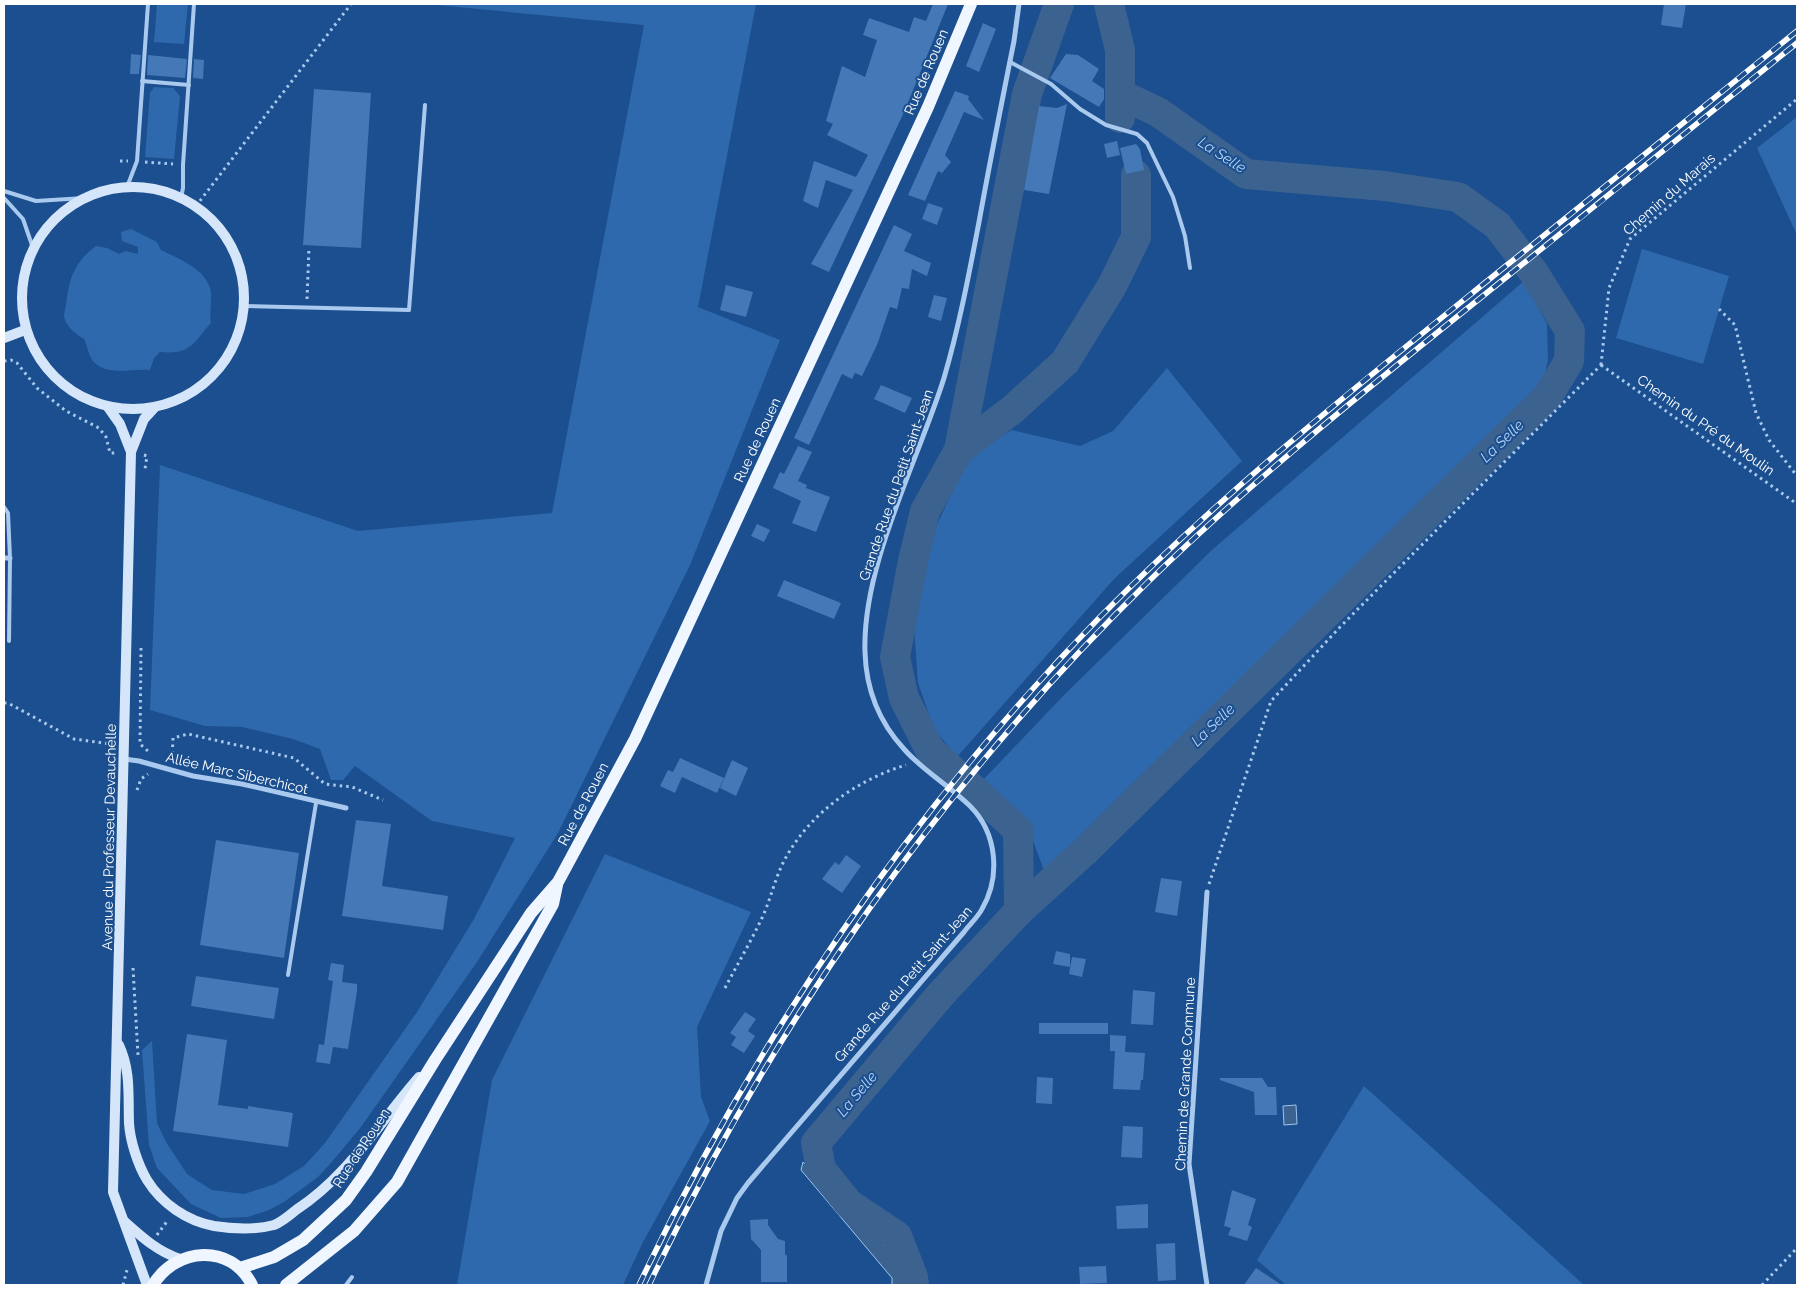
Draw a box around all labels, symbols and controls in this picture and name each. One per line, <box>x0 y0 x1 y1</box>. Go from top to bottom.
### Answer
street label: Rue de Rouen <box>901 27 951 117</box>
water label: La Selle <box>1195 133 1249 177</box>
street label: Chemin du Marais <box>1620 150 1718 238</box>
street label: Chemin du Pré du Moulin <box>1634 371 1778 479</box>
street label: Grande Rue du Petit Saint-Jean <box>856 387 936 583</box>
street label: Rue de Rouen <box>730 395 784 485</box>
water label: La Selle <box>1477 416 1527 466</box>
water label: La Selle <box>1188 700 1238 750</box>
street label: Avenue du Professeur Devauchelle <box>99 723 119 951</box>
street label: Allée Marc Siberchicot <box>164 749 310 797</box>
street label: Rue de Rouen <box>554 760 612 848</box>
street label: Grande Rue du Petit Saint-Jean <box>831 903 975 1065</box>
street label: Chemin de Grande Commune <box>1172 977 1198 1171</box>
water label: La Selle <box>833 1068 881 1120</box>
street label: Rue de Rouen <box>329 1105 393 1191</box>

